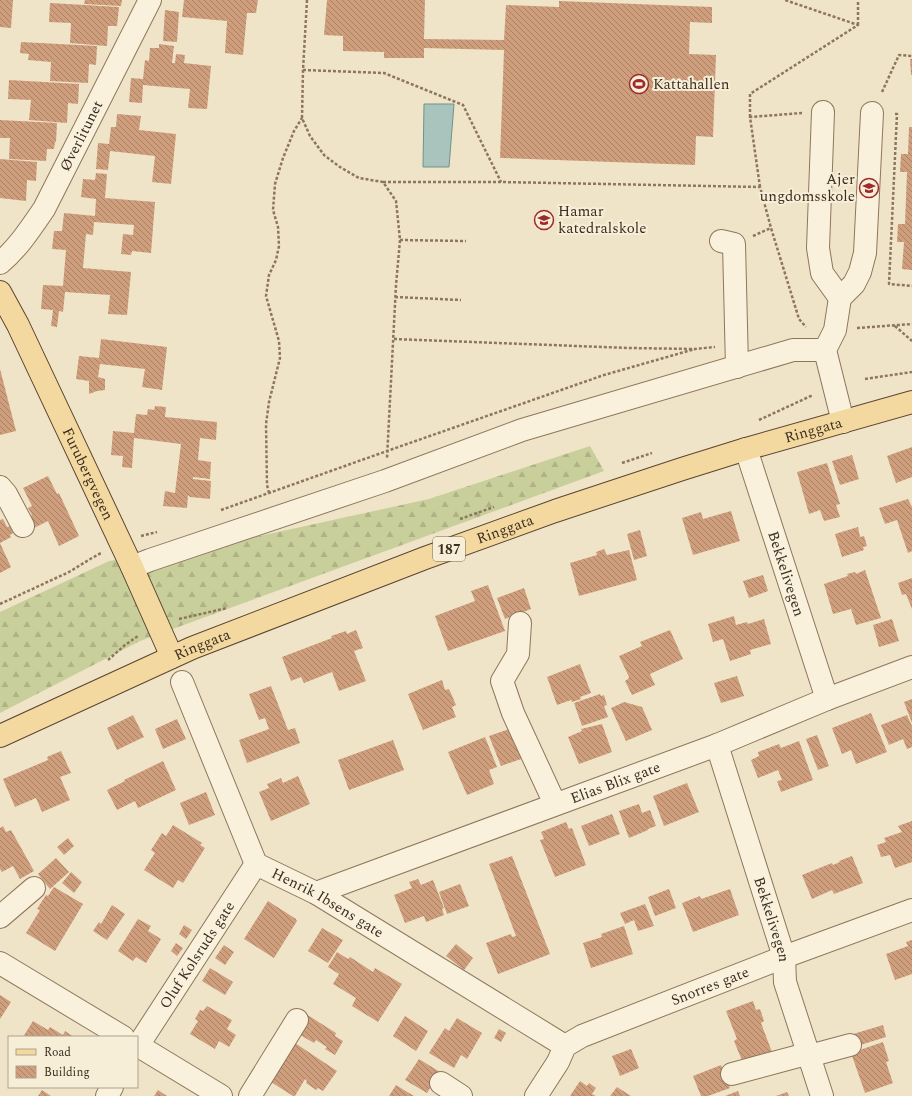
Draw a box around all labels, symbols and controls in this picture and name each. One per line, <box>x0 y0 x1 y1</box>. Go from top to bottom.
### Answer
sports icon: Kattahallen <box>628 73 650 95</box>
place label: Kattahallen <box>653 73 730 96</box>
street label: Øverlitunet <box>53 96 109 175</box>
place label: Ajer ungdomsskole <box>760 168 855 208</box>
school or university icon: Ajer ungdomsskole <box>858 177 880 199</box>
place label: Hamar katedralskole <box>558 200 647 240</box>
school or university icon: Hamar katedralskole <box>533 209 555 231</box>
street label: Ringgata <box>782 411 846 449</box>
street label: Furubergvegen <box>56 423 120 524</box>
street label: Ringgata <box>473 508 537 550</box>
street label: Bekkelivegen <box>762 528 811 620</box>
road number: 187 <box>433 537 465 561</box>
street label: Ringgata <box>170 622 234 666</box>
street label: Elias Blix gate <box>567 755 664 810</box>
street label: Henrik Ibsens gate <box>268 862 388 944</box>
street label: Bekkelivegen <box>748 874 796 963</box>
street label: Oluf Kolsruds gate <box>153 896 241 1013</box>
street label: Snorres gate <box>667 960 752 1012</box>
legend <box>8 1036 138 1088</box>
text: Road <box>44 1043 71 1062</box>
text: Building <box>44 1063 90 1082</box>

